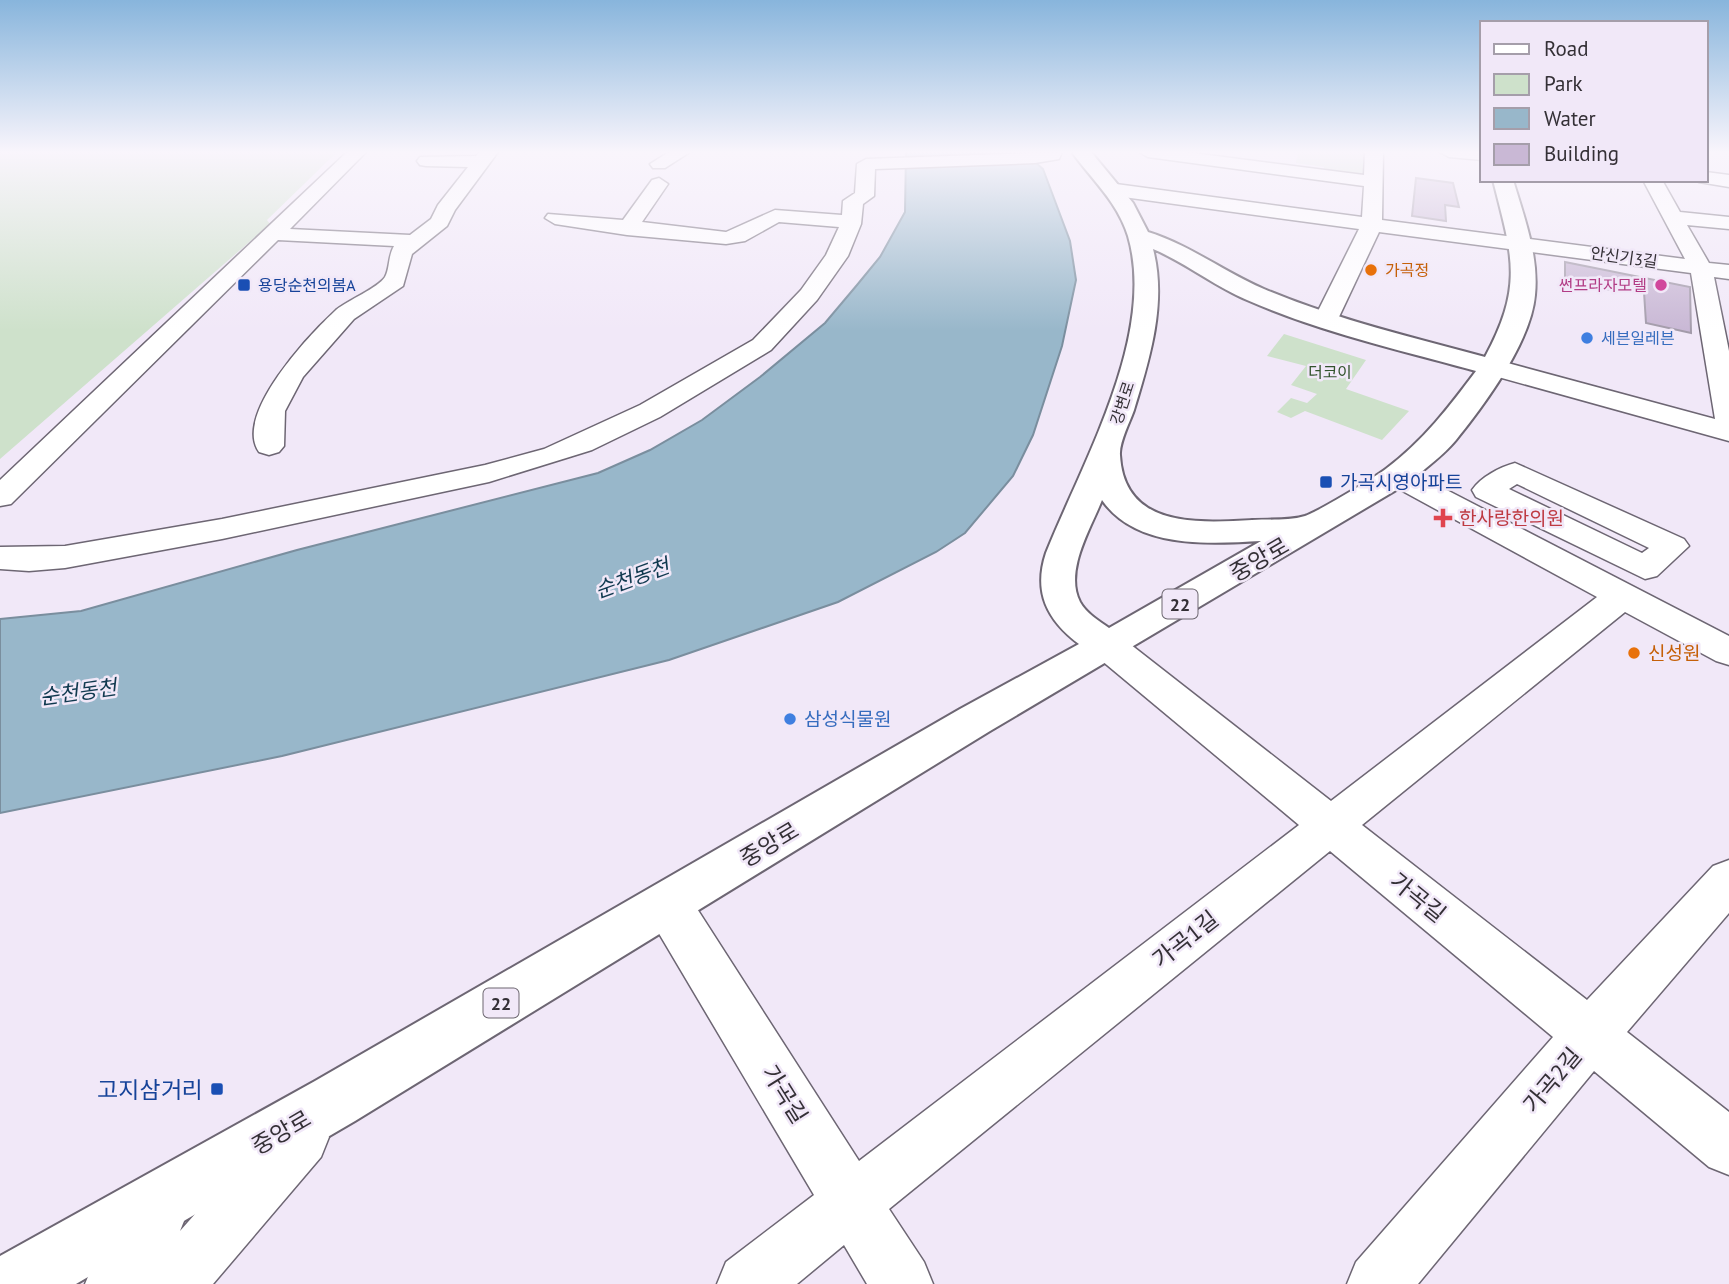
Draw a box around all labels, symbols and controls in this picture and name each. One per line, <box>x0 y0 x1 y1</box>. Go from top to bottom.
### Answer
legend <box>1480 21 1708 182</box>
text: Road <box>1544 35 1588 62</box>
text: Park <box>1544 70 1583 97</box>
text: Water <box>1544 105 1596 132</box>
text: Building <box>1544 140 1619 167</box>
street label: 안신기3길 <box>1589 242 1659 272</box>
place label: 가곡정 <box>1385 260 1429 280</box>
marker: 가곡정 <box>1363 262 1379 278</box>
place label: 용당순천의봄A <box>258 275 356 295</box>
place label: 썬프라자모텔 <box>1559 275 1647 295</box>
marker: 용당순천의봄A <box>236 277 252 293</box>
marker: 썬프라자모텔 <box>1653 277 1669 293</box>
place label: 세븐일레븐 <box>1601 328 1675 348</box>
marker: 세븐일레븐 <box>1579 330 1595 346</box>
park label: 더코이 <box>1308 362 1352 382</box>
street label: 강변로 <box>1106 379 1138 427</box>
place label: 가곡시영아파트 <box>1340 470 1462 494</box>
marker: 가곡시영아파트 <box>1318 474 1334 490</box>
place label: 한사랑한의원 <box>1459 506 1564 530</box>
marker: 한사랑한의원 <box>1433 508 1453 528</box>
street label: 중앙로 <box>1224 531 1294 587</box>
water label: 순천동천 <box>591 551 675 604</box>
road number: 22 <box>1162 590 1198 618</box>
place label: 신성원 <box>1648 641 1700 665</box>
marker: 신성원 <box>1626 645 1642 661</box>
water label: 순천동천 <box>38 673 121 711</box>
place label: 삼성식물원 <box>804 707 891 731</box>
marker: 삼성식물원 <box>782 711 798 727</box>
street label: 중앙로 <box>734 815 804 873</box>
street label: 가곡길 <box>1384 866 1452 928</box>
street label: 가곡1길 <box>1146 904 1224 974</box>
road number: 22 <box>484 988 518 1018</box>
street label: 가곡2길 <box>1516 1042 1588 1118</box>
street label: 가곡길 <box>756 1059 814 1129</box>
place label: 고지삼거리 <box>97 1075 203 1104</box>
marker: 고지삼거리 <box>209 1081 225 1097</box>
street label: 중앙로 <box>246 1104 316 1160</box>

